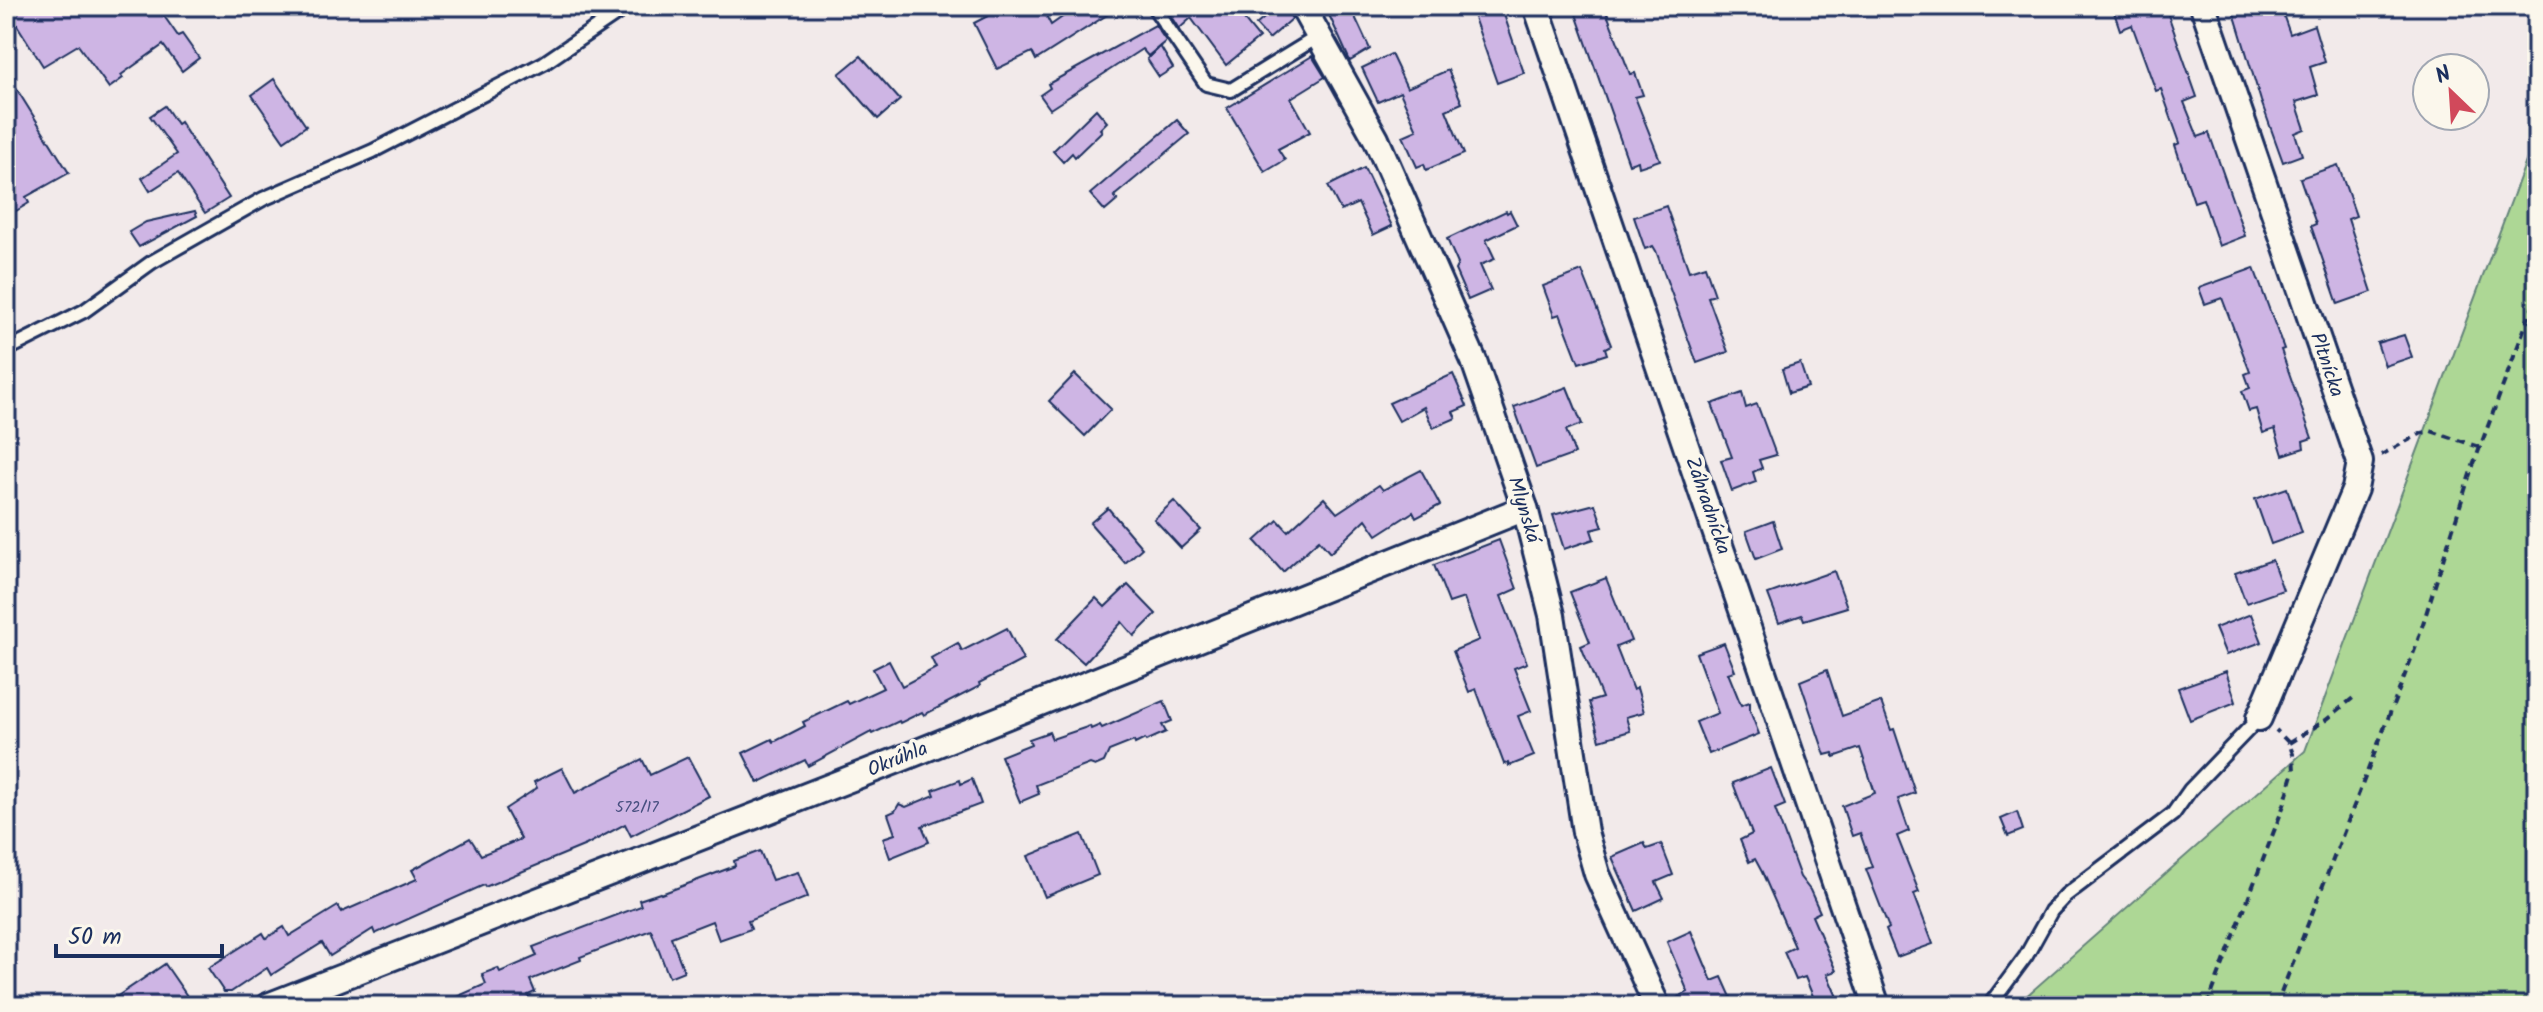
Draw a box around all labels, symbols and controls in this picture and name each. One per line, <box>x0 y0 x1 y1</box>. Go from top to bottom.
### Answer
north arrow <box>2411 52 2491 132</box>
text: N <box>2430 57 2457 95</box>
street label: Pltnícka <box>2300 328 2352 402</box>
street label: Záhradnícka <box>1675 453 1739 559</box>
street label: Mlynská <box>1498 473 1549 549</box>
street label: Okrúhla <box>863 733 933 787</box>
house number: 572/17 <box>615 795 659 820</box>
scale bar <box>56 908 222 958</box>
text: 50 m <box>68 918 122 957</box>

